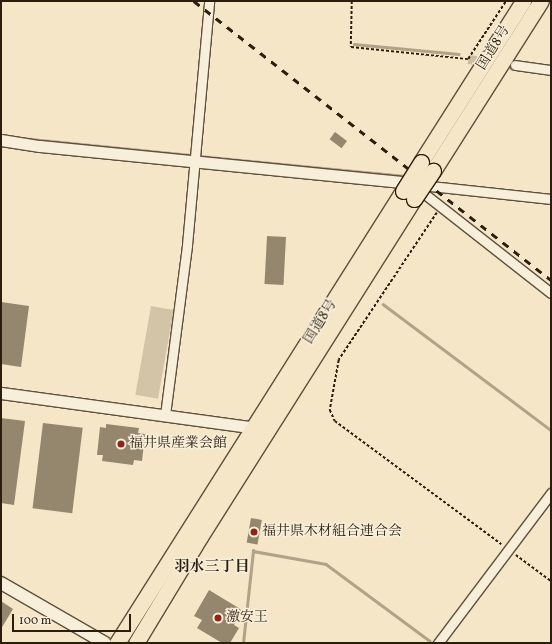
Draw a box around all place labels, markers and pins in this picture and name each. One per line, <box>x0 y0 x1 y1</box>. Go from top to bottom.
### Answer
place label: 福井県産業会館 <box>129 436 227 452</box>
marker: 福井県産業会館 <box>116 439 126 449</box>
place label: 福井県木材組合連合会 <box>262 524 402 540</box>
marker: 福井県木材組合連合会 <box>249 527 259 537</box>
place label: 激安王 <box>226 610 268 626</box>
marker: 激安王 <box>213 613 223 623</box>

